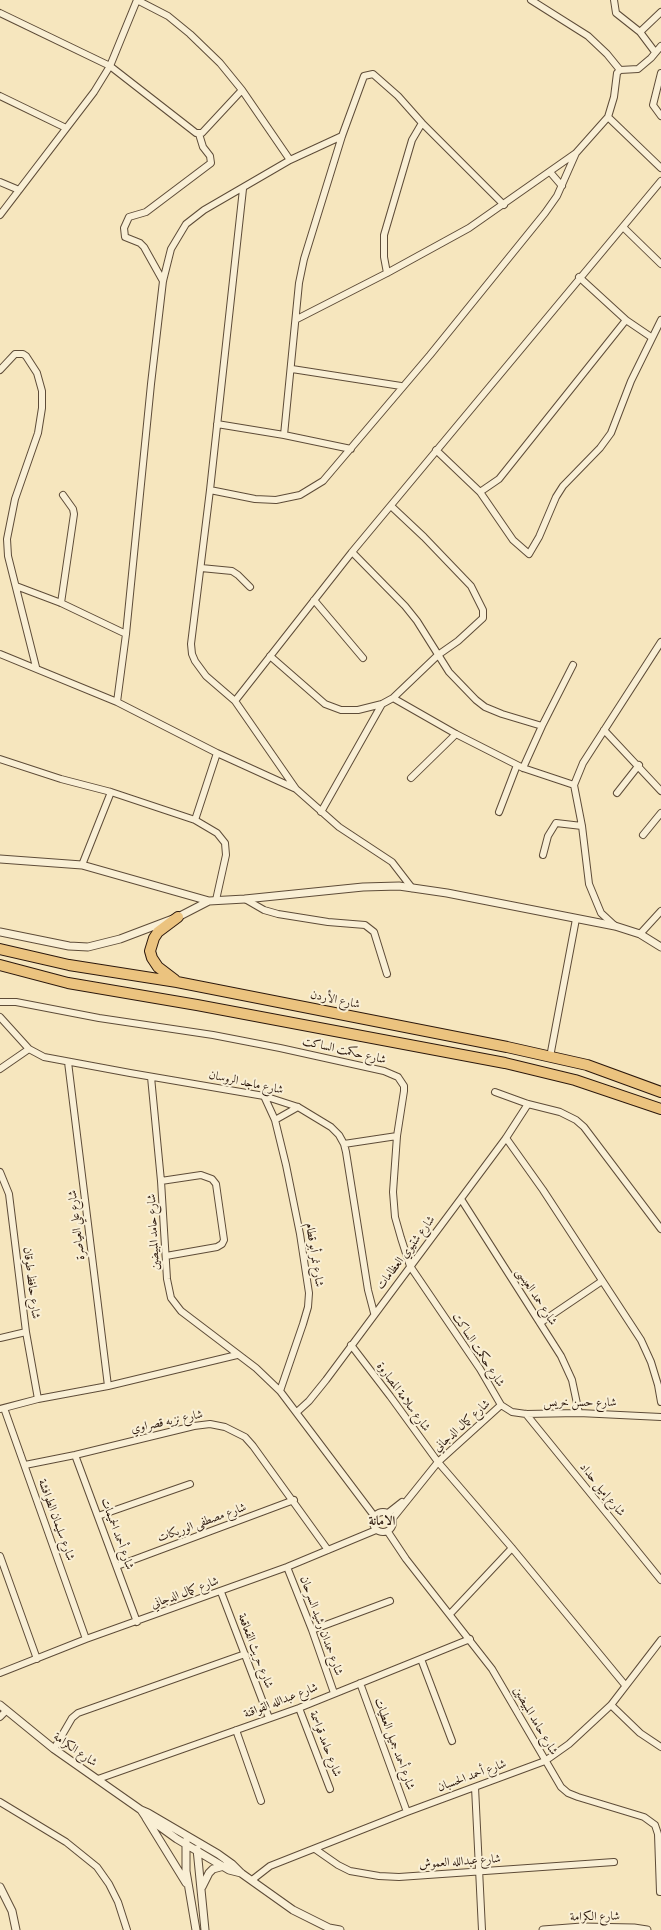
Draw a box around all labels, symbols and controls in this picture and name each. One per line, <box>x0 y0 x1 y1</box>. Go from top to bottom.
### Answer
street label: شارع الأردن <box>309 988 361 1012</box>
street label: شارع حكمت الساكت <box>301 1034 387 1068</box>
street label: شارع ماجد الروسان <box>207 1068 285 1098</box>
street label: شارع علي العياصرة <box>66 1189 88 1261</box>
street label: شارع حامد المبيضين <box>145 1193 163 1271</box>
street label: شارع شتيوي العظامات <box>374 1213 438 1293</box>
street label: شارع نمر أبو قطام <box>302 1222 326 1288</box>
street label: شارع حافظ طوقان <box>19 1246 43 1320</box>
street label: شارع حمد العيسى <box>512 1266 560 1328</box>
street label: شارع حكمت الساكت <box>449 1310 507 1390</box>
street label: شارع سلامة المصاروة <box>373 1360 433 1434</box>
street label: شارع حسن خريس <box>543 1396 617 1410</box>
street label: شارع كمال الدجاني <box>431 1397 493 1455</box>
street label: شارع نزيه قصراوي <box>130 1407 204 1437</box>
street label: شارع إميل حداد <box>576 1460 628 1520</box>
street label: شارع سليمان الطوافشة <box>35 1477 77 1563</box>
street label: شارع أحمد الحميمات <box>97 1496 137 1572</box>
street label: شارع مصطفى الوريكات <box>156 1500 248 1546</box>
district label: الامانة <box>369 1514 395 1530</box>
street label: شارع كمال الدجاني <box>149 1574 221 1612</box>
street label: شارع حمدان رشيد السرحان <box>296 1574 346 1678</box>
street label: شارع حريث القعاقعة <box>234 1612 276 1690</box>
street label: شارع عبدالله القواقنة <box>242 1680 320 1722</box>
street label: شارع حامد المبيضين <box>510 1684 560 1758</box>
street label: شارع أحمد جميل العطيات <box>371 1696 417 1792</box>
street label: شارع حامد قواسمة <box>306 1709 344 1779</box>
street label: شارع الكرامة <box>50 1730 100 1770</box>
street label: شارع أحمد الحسبان <box>436 1757 508 1795</box>
street label: شارع عبدالله العموش <box>419 1852 501 1872</box>
street label: شارع الكرامة <box>570 1909 620 1925</box>

